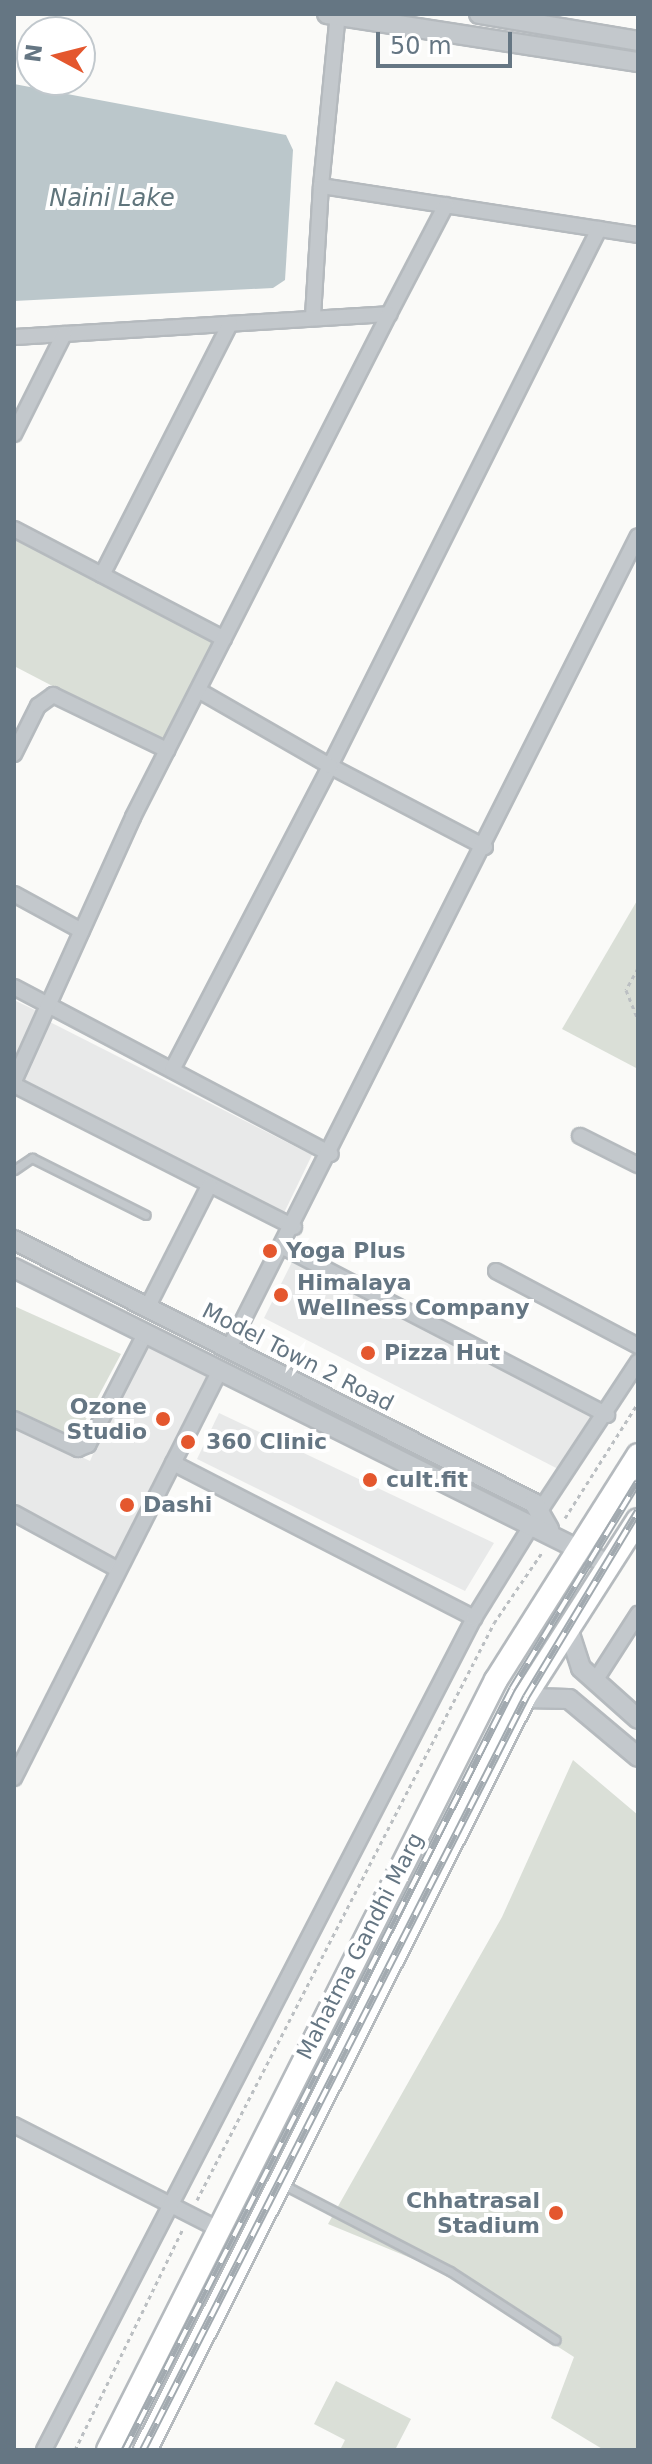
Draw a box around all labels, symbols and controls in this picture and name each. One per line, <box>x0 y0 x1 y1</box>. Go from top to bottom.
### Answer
north arrow <box>16 16 96 96</box>
scale bar <box>380 16 516 66</box>
text: 50 m <box>390 32 452 60</box>
text: N <box>20 43 47 64</box>
water label: Naini Lake <box>49 185 175 213</box>
place label: Yoga Plus <box>286 1238 406 1264</box>
marker: Yoga Plus <box>261 1242 279 1260</box>
place label: Himalaya Wellness Company <box>297 1269 530 1320</box>
marker: Himalaya Wellness Company <box>272 1286 290 1304</box>
street label: Model Town 2 Road <box>198 1297 398 1417</box>
place label: Pizza Hut <box>384 1340 500 1366</box>
marker: Pizza Hut <box>359 1344 377 1362</box>
place label: Ozone Studio <box>67 1393 147 1444</box>
marker: Ozone Studio <box>154 1410 172 1428</box>
place label: 360 Clinic <box>206 1429 327 1455</box>
marker: 360 Clinic <box>177 1431 199 1453</box>
place label: cult.fit <box>386 1467 468 1493</box>
marker: cult.fit <box>361 1471 379 1489</box>
place label: Dashi <box>143 1492 212 1518</box>
marker: Dashi <box>118 1496 136 1514</box>
street label: Mahatma Gandhi Marg <box>291 1828 429 2064</box>
place label: Chhatrasal Stadium <box>406 2187 540 2238</box>
marker: Chhatrasal Stadium <box>547 2204 565 2222</box>

